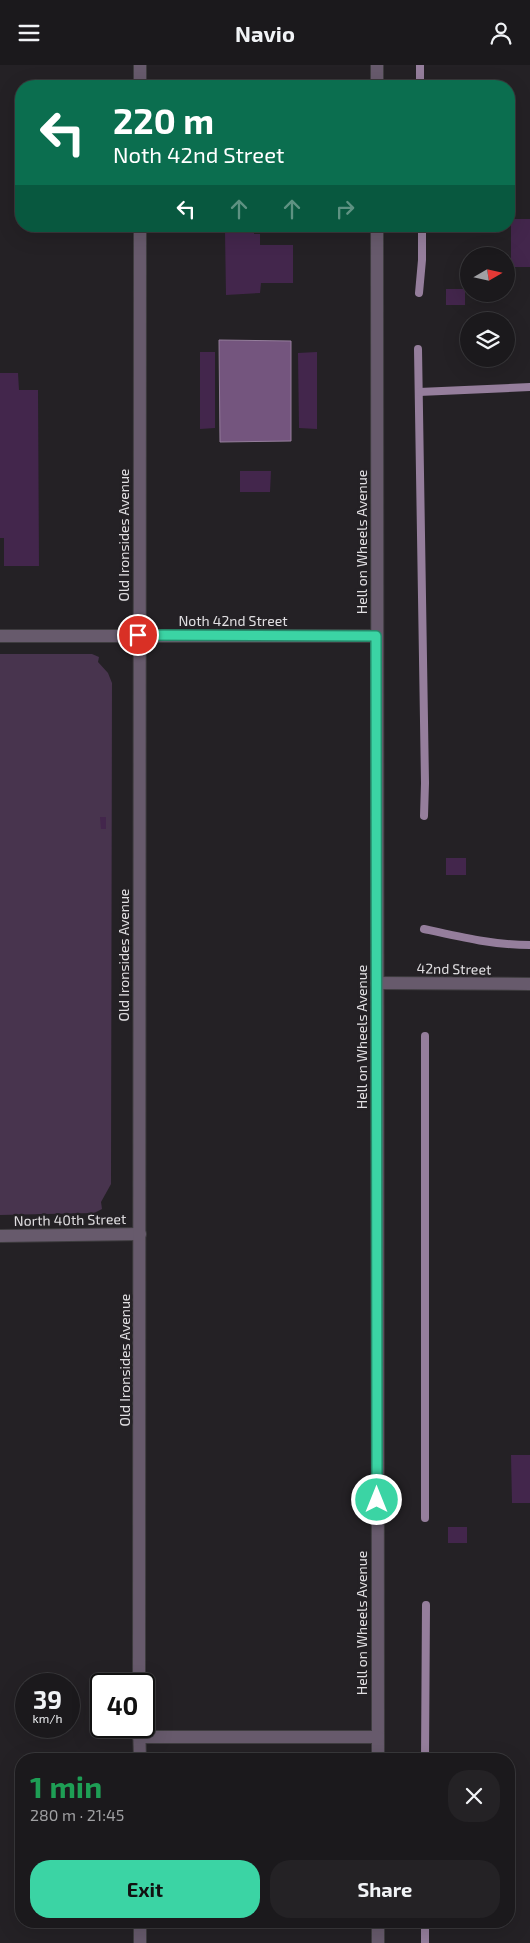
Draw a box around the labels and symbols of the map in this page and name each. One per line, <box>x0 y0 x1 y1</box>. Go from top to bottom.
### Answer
north arrow <box>460 247 515 303</box>
street label: Old Ironsides Avenue <box>115 469 132 601</box>
street label: Hell on Wheels Avenue <box>353 470 370 614</box>
street label: Noth 42nd Street <box>178 612 288 629</box>
pin <box>117 614 159 656</box>
street label: Old Ironsides Avenue <box>115 889 132 1021</box>
street label: 42nd Street <box>417 959 491 978</box>
street label: Hell on Wheels Avenue <box>353 965 370 1109</box>
street label: North 40th Street <box>14 1210 126 1229</box>
street label: Old Ironsides Avenue <box>116 1294 133 1426</box>
position arrow <box>350 1473 402 1525</box>
street label: Hell on Wheels Avenue <box>353 1551 370 1695</box>
speed limit sign: 40 <box>90 1673 155 1738</box>

